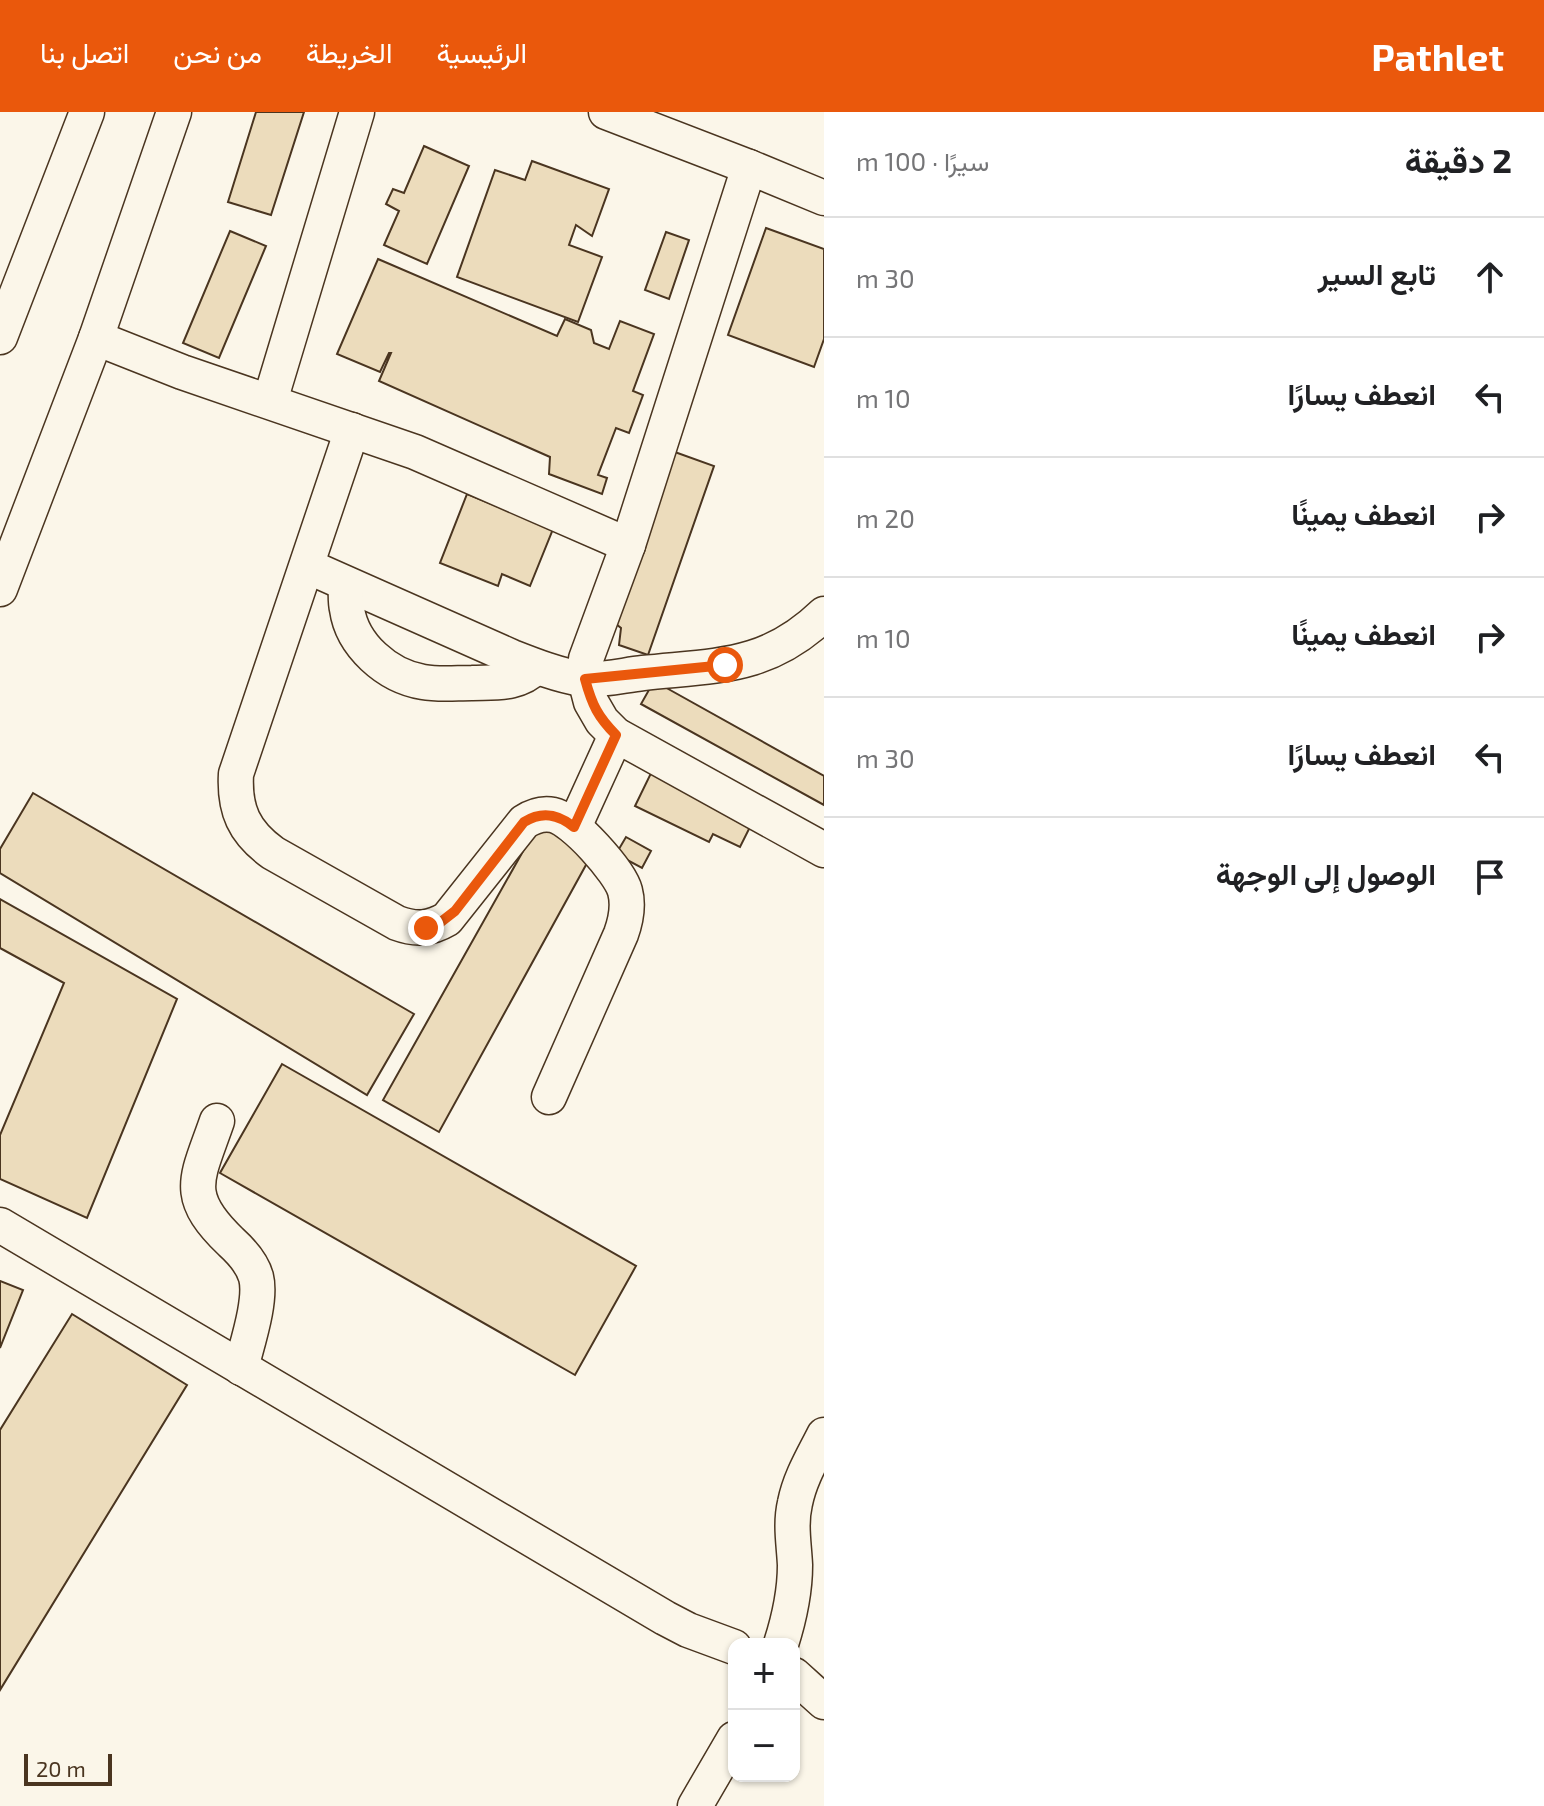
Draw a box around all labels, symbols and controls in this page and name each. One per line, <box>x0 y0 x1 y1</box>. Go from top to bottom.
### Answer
text: Pathlet <box>1371 33 1504 79</box>
text: اتصل بنا <box>40 35 129 69</box>
text: من نحن <box>173 35 262 69</box>
text: الخريطة <box>306 35 392 69</box>
text: الرئيسية <box>436 35 527 69</box>
text: 2 دقيقة <box>1405 139 1512 180</box>
text: سيرًا · 100 m <box>856 145 989 176</box>
text: تابع السير <box>1318 255 1436 291</box>
icon: ahead <box>1468 255 1512 299</box>
text: 30 m <box>856 262 915 293</box>
text: انعطف يسارًا <box>1288 375 1436 411</box>
icon: left <box>1468 375 1512 419</box>
text: 10 m <box>856 382 911 413</box>
text: انعطف يمينًا <box>1291 495 1436 531</box>
icon: right <box>1468 495 1512 539</box>
text: 20 m <box>856 502 915 533</box>
text: انعطف يمينًا <box>1291 615 1436 651</box>
icon: right <box>1468 615 1512 659</box>
text: 10 m <box>856 622 911 653</box>
route start <box>707 647 743 683</box>
text: انعطف يسارًا <box>1288 735 1436 771</box>
icon: left <box>1468 735 1512 779</box>
text: 30 m <box>856 742 915 773</box>
text: الوصول إلى الوجهة <box>1216 855 1436 891</box>
icon: arrive <box>1468 855 1512 899</box>
route end <box>408 910 444 946</box>
map controls <box>728 1638 800 1782</box>
button: + <box>728 1638 800 1710</box>
button: − <box>728 1710 800 1782</box>
scale bar <box>24 1750 112 1786</box>
text: 20 m <box>36 1755 86 1781</box>

